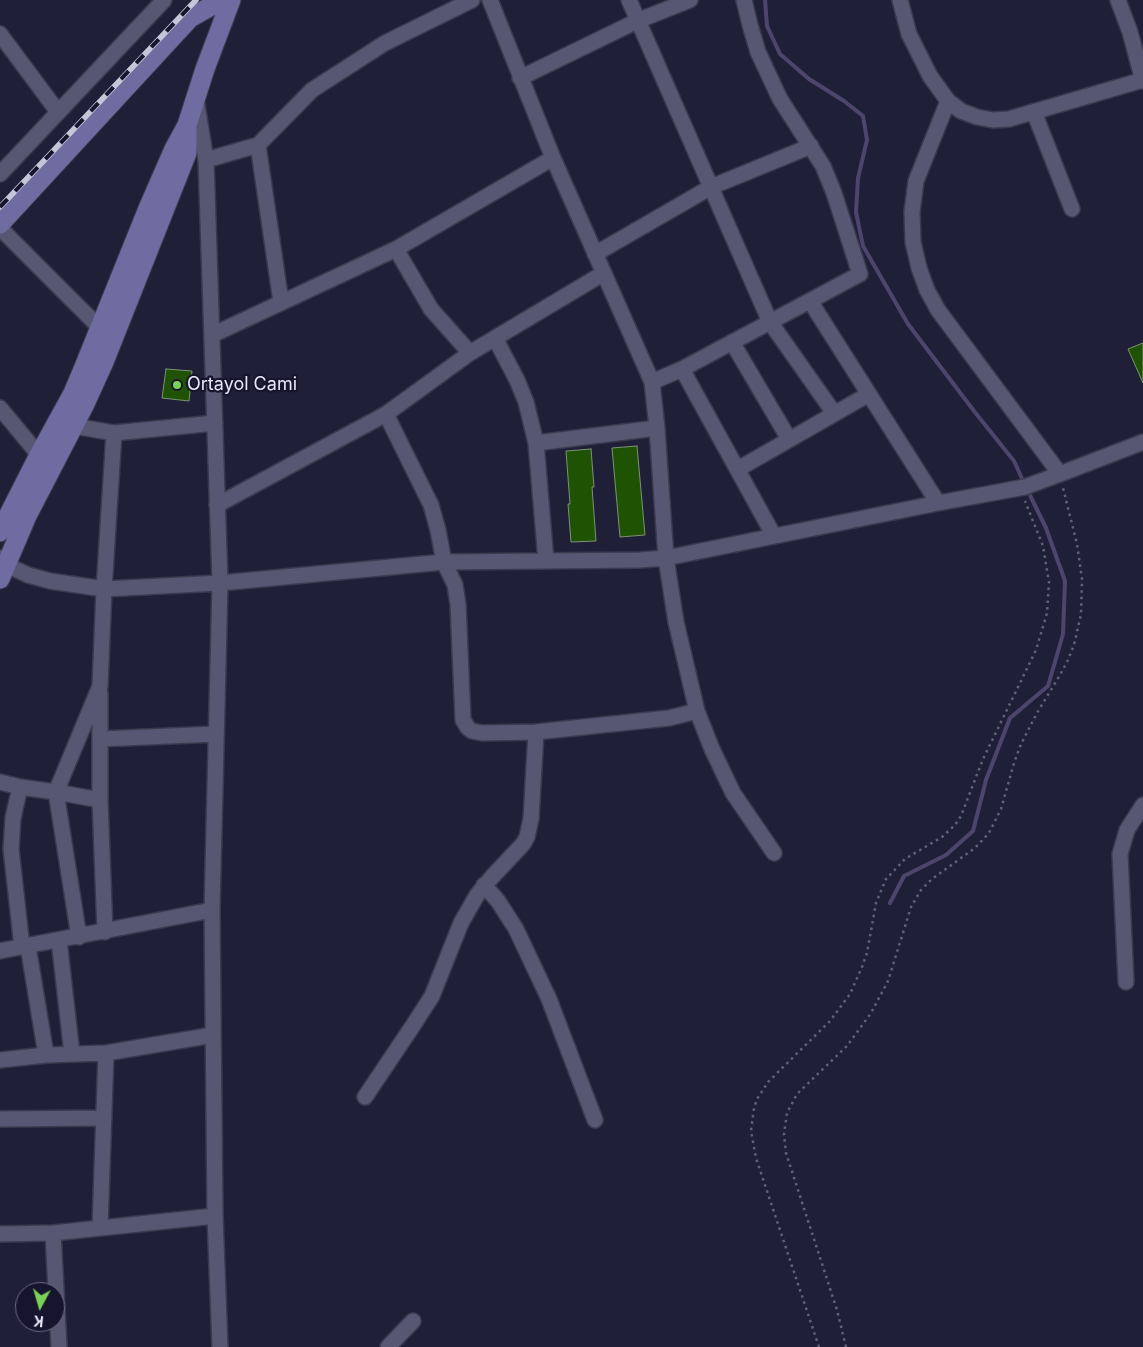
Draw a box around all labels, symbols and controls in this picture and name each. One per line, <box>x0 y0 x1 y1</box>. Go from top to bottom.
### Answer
place label: Ortayol Cami <box>187 374 297 396</box>
marker: Ortayol Cami <box>171 379 183 391</box>
north arrow <box>15 1282 65 1332</box>
text: K <box>33 1312 44 1330</box>

